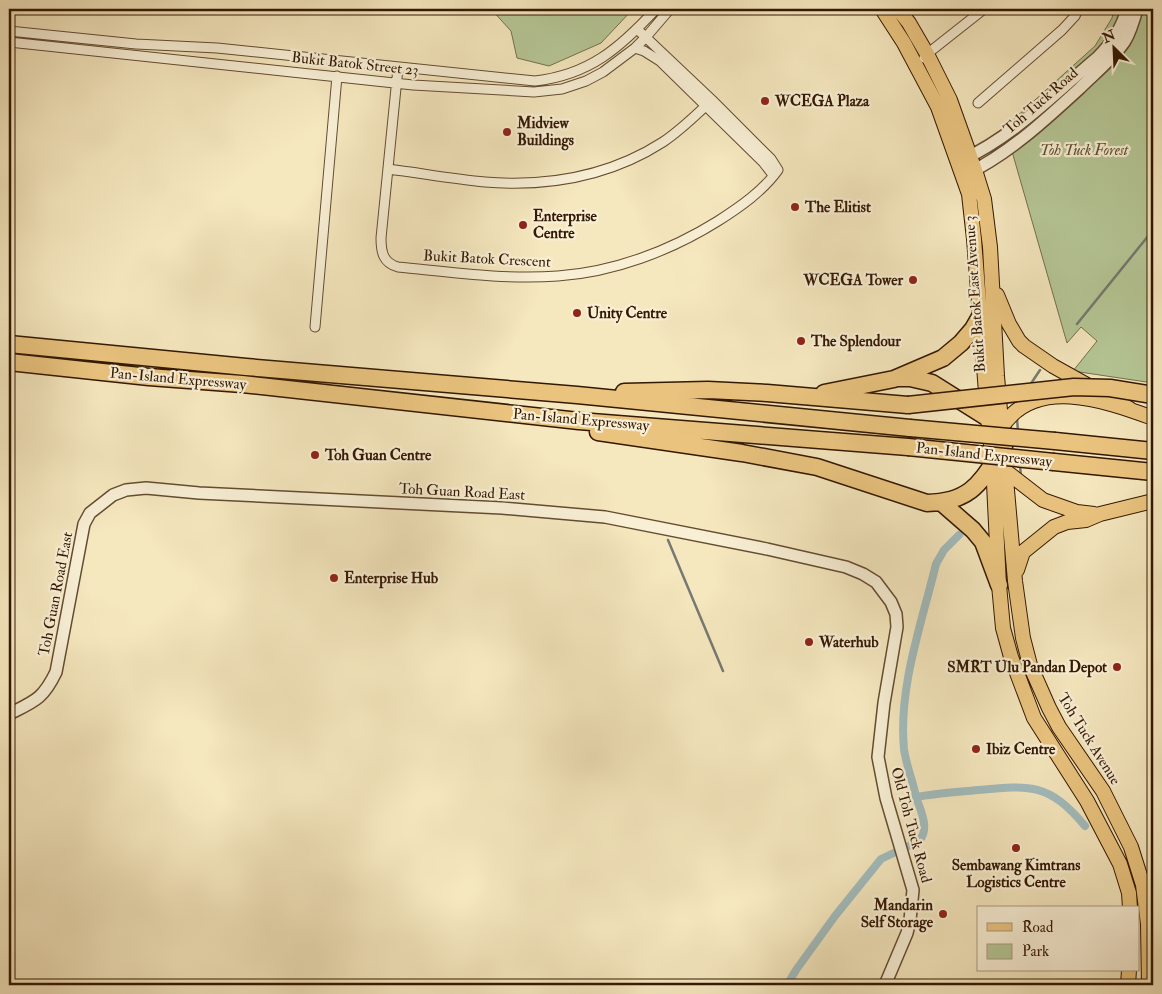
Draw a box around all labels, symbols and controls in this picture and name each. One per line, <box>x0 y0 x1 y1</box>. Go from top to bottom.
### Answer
north arrow <box>1090 22 1140 72</box>
text: N <box>1099 26 1119 47</box>
street label: Bukit Batok Street 23 <box>291 48 419 80</box>
street label: Toh Tuck Road <box>1000 63 1083 139</box>
place label: WCEGA Plaza <box>774 92 870 111</box>
marker: WCEGA Plaza <box>759 95 771 107</box>
place label: Midview Buildings <box>516 114 574 151</box>
marker: Midview Buildings <box>501 126 513 138</box>
park label: Toh Tuck Forest <box>1040 141 1129 160</box>
place label: The Elitist <box>804 198 871 217</box>
marker: The Elitist <box>789 201 801 213</box>
place label: Enterprise Centre <box>533 207 597 243</box>
street label: Bukit Batok East Avenue 3 <box>960 215 990 373</box>
marker: Enterprise Centre <box>517 219 529 231</box>
street label: Bukit Batok Crescent <box>423 246 551 272</box>
place label: WCEGA Tower <box>803 271 903 290</box>
marker: WCEGA Tower <box>907 274 919 286</box>
place label: Unity Centre <box>587 304 668 324</box>
marker: Unity Centre <box>571 307 583 319</box>
place label: The Splendour <box>810 332 901 352</box>
marker: The Splendour <box>795 335 807 347</box>
street label: Pan-Island Expressway <box>109 364 247 395</box>
street label: Pan-Island Expressway <box>512 405 650 436</box>
street label: Pan-Island Expressway <box>915 438 1053 473</box>
place label: Toh Guan Centre <box>324 446 432 465</box>
marker: Toh Guan Centre <box>309 449 321 461</box>
street label: Toh Guan Road East <box>398 479 526 505</box>
street label: Toh Guan Road East <box>35 530 77 658</box>
place label: Enterprise Hub <box>344 569 439 589</box>
marker: Enterprise Hub <box>328 572 340 584</box>
place label: Waterhub <box>818 633 879 652</box>
marker: Waterhub <box>803 636 815 648</box>
place label: SMRT Ulu Pandan Depot <box>947 658 1107 678</box>
marker: SMRT Ulu Pandan Depot <box>1111 661 1123 673</box>
street label: Toh Tuck Avenue <box>1053 690 1125 788</box>
place label: Ibiz Centre <box>986 740 1056 759</box>
marker: Ibiz Centre <box>970 743 982 755</box>
street label: Old Toh Tuck Road <box>886 765 936 885</box>
marker: Sembawang Kimtrans Logistics Centre <box>1010 842 1022 854</box>
place label: Sembawang Kimtrans Logistics Centre <box>952 856 1080 893</box>
place label: Mandarin Self Storage <box>861 896 934 933</box>
legend <box>977 906 1140 972</box>
marker: Mandarin Self Storage <box>937 908 949 920</box>
text: Road <box>1022 918 1054 937</box>
text: Park <box>1022 942 1049 961</box>

